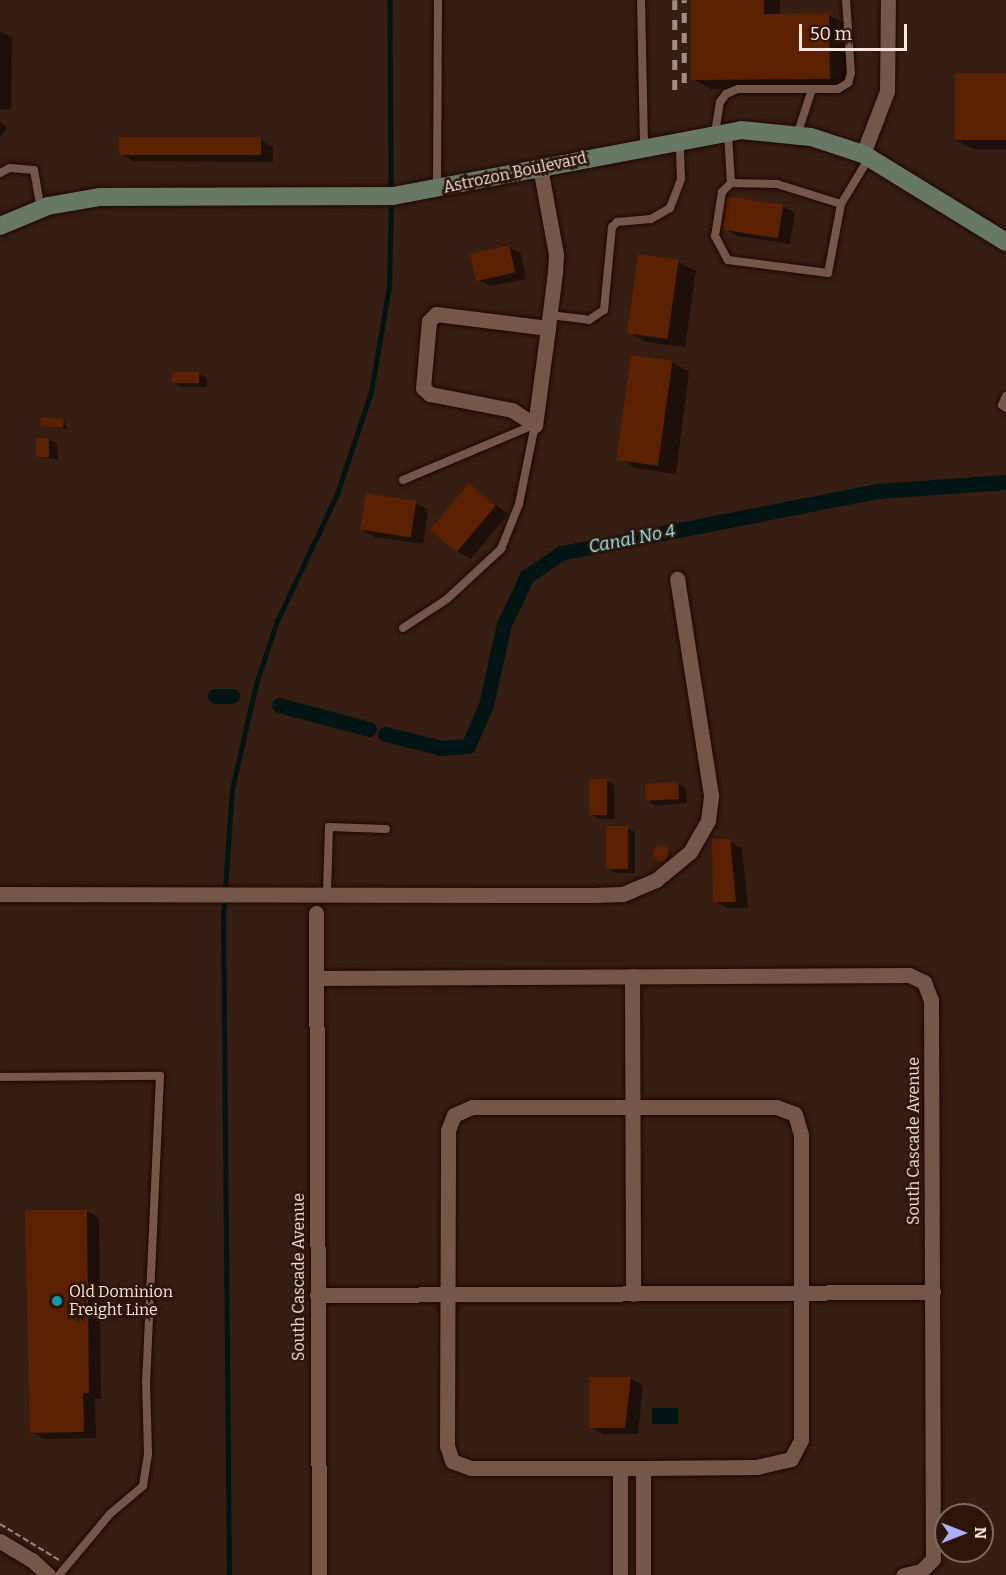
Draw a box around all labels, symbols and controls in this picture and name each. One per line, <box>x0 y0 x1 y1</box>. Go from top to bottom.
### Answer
scale bar <box>802 12 910 50</box>
text: 50 m <box>810 23 852 45</box>
street label: Astrozon Boulevard <box>442 148 588 198</box>
water label: Canal No 4 <box>587 520 677 558</box>
street label: South Cascade Avenue <box>904 1057 924 1225</box>
street label: South Cascade Avenue <box>289 1193 309 1361</box>
place label: Old Dominion Freight Line <box>69 1282 173 1320</box>
marker: Old Dominion Freight Line <box>50 1294 64 1308</box>
north arrow <box>934 1503 994 1563</box>
text: N <box>971 1527 990 1539</box>

